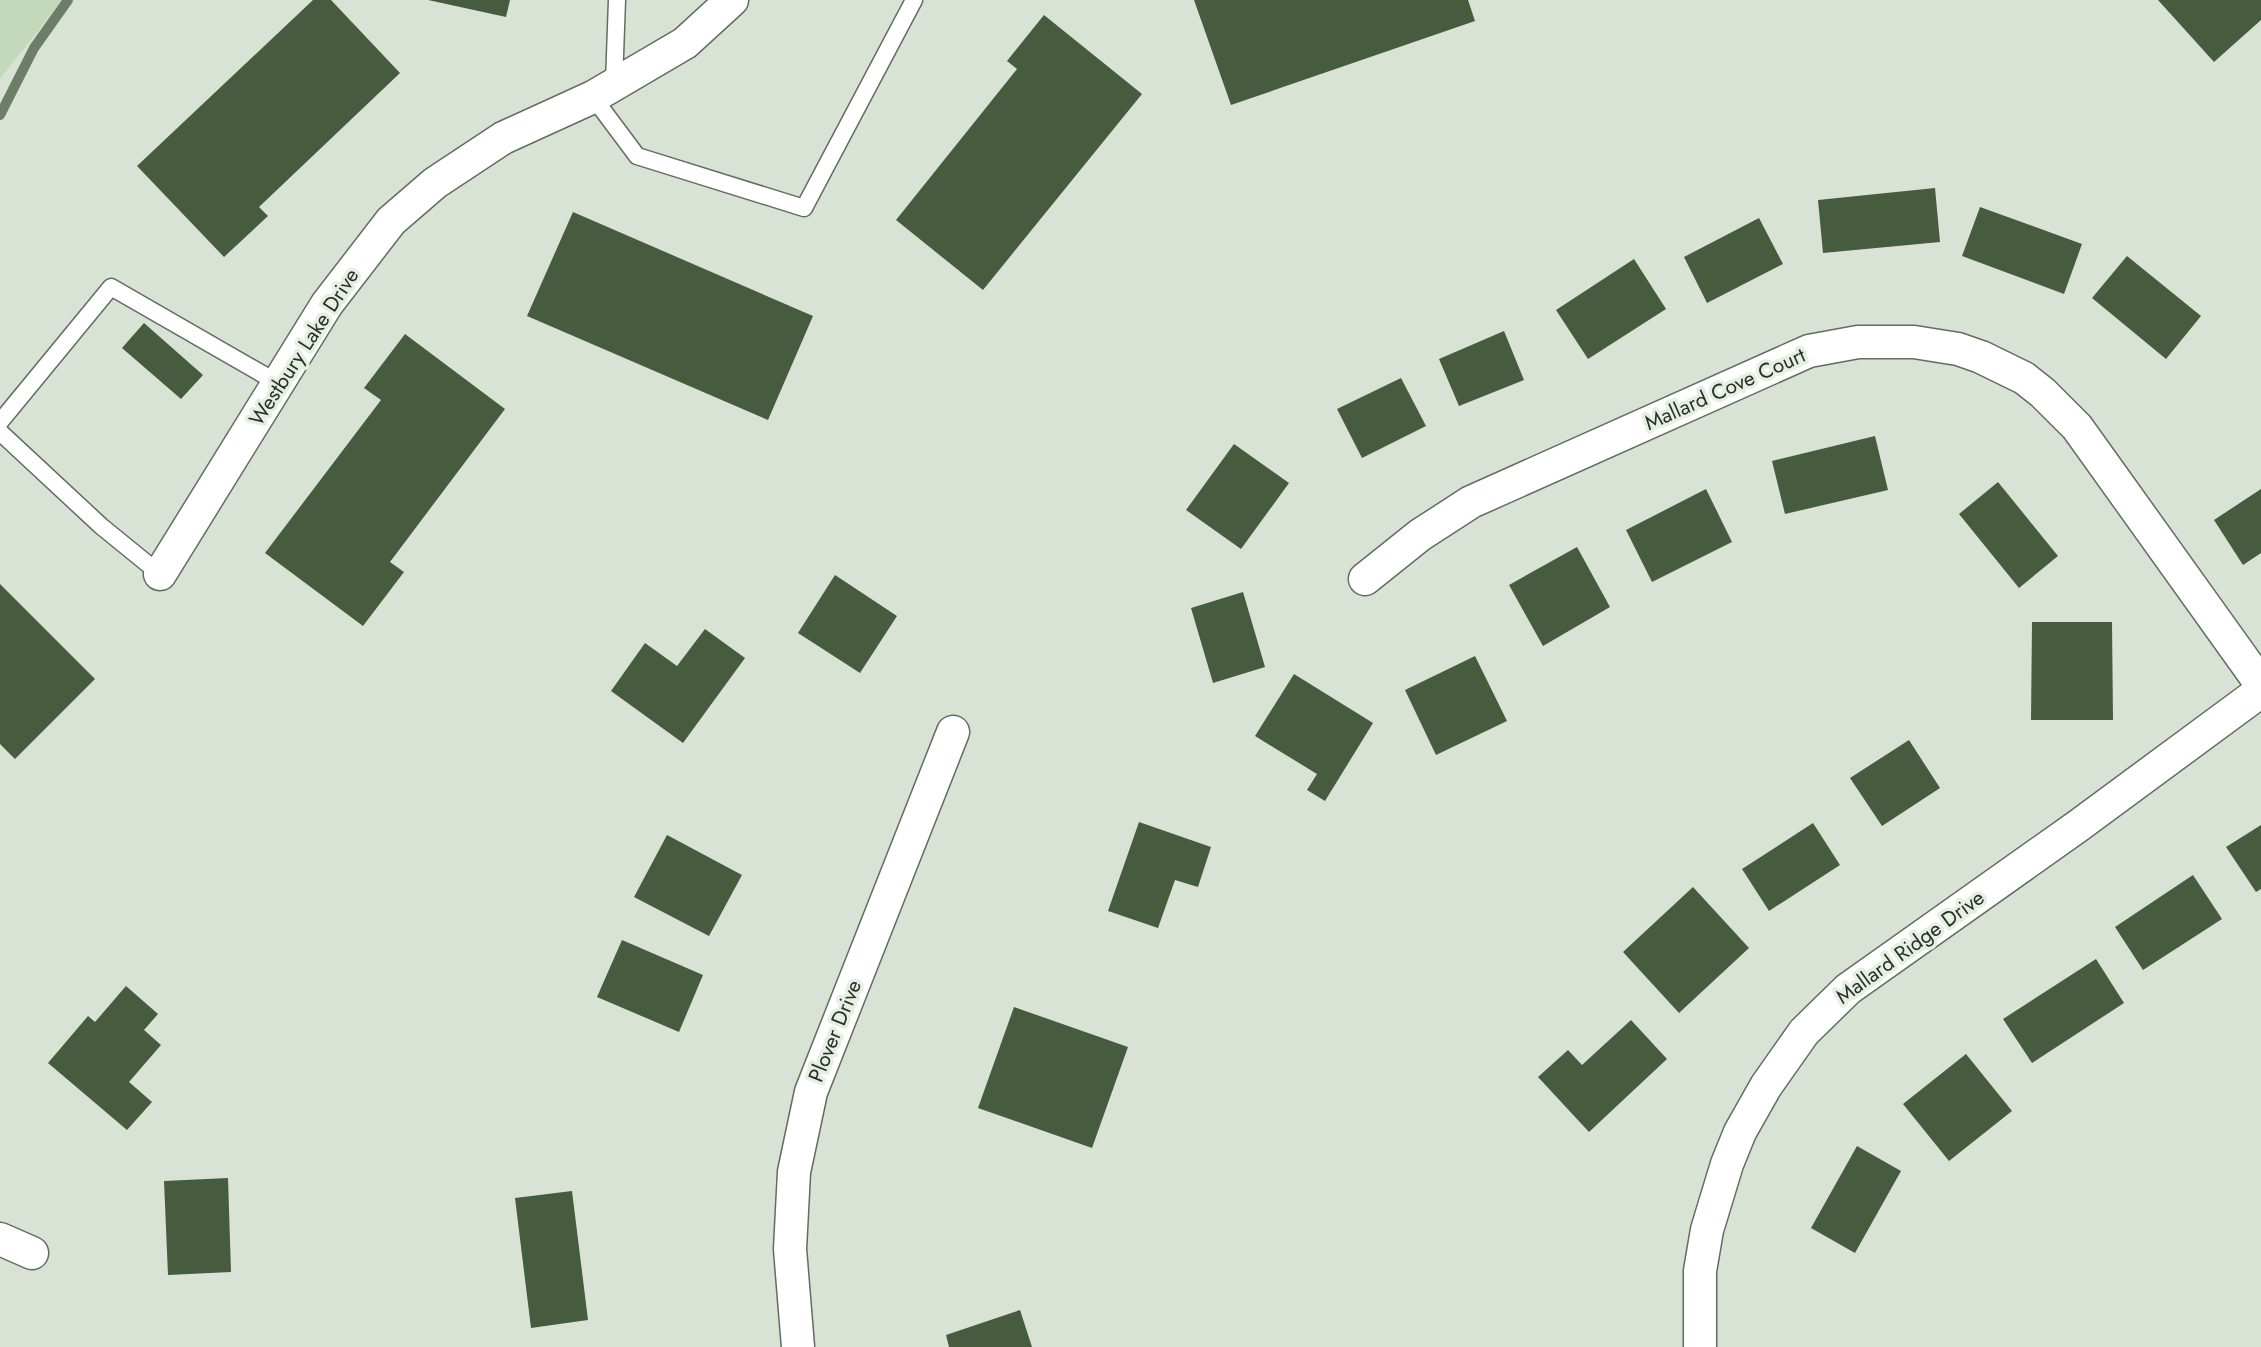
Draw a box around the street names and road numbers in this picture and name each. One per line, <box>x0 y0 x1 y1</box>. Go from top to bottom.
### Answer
street label: Westbury Lake Drive <box>242 262 366 432</box>
street label: Mallard Cove Court <box>1640 340 1810 438</box>
street label: Mallard Ridge Drive <box>1829 883 1991 1011</box>
street label: Plover Drive <box>801 975 869 1086</box>

